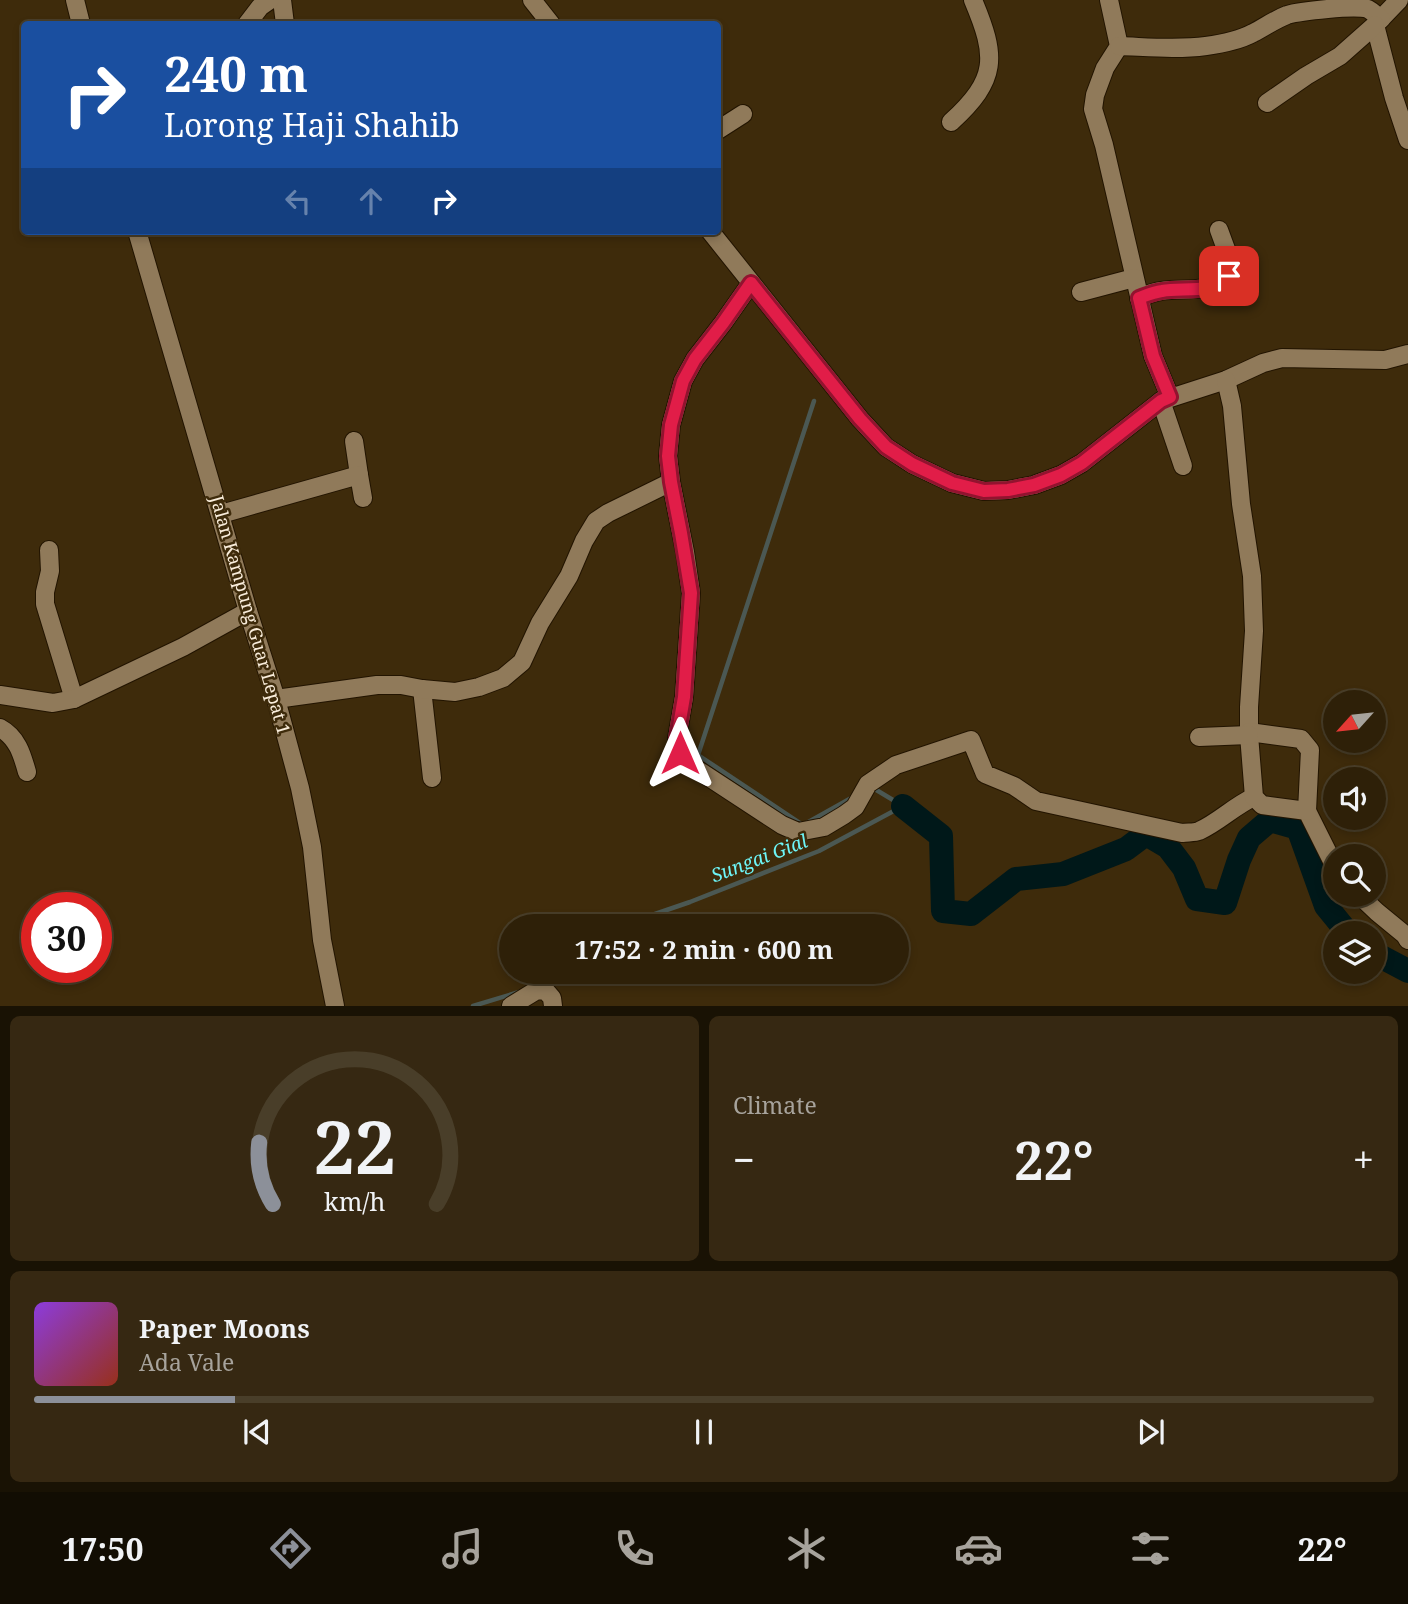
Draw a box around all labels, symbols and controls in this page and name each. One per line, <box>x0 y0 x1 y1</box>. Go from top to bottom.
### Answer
text: 240 m <box>164 40 308 106</box>
icon: right <box>49 49 140 140</box>
text: Lorong Haji Shahib <box>164 103 460 146</box>
icon: left <box>279 182 317 220</box>
icon: ahead <box>352 182 390 220</box>
icon: right <box>425 182 463 220</box>
pin <box>1199 246 1259 306</box>
icon: arrive <box>1210 257 1248 295</box>
street label: Jalan Kampung Guar Lepat 1 <box>205 492 297 737</box>
north arrow <box>1323 690 1386 752</box>
map controls <box>1323 690 1386 984</box>
position arrow <box>643 716 717 790</box>
button: sound <box>1323 767 1386 830</box>
water label: Sungai Gial <box>707 828 811 888</box>
button: search <box>1323 844 1386 907</box>
speed limit sign: 30 <box>21 892 112 983</box>
button: layers <box>1323 921 1386 984</box>
text: 17:52 · 2 min · 600 m <box>574 931 834 967</box>
text: Climate <box>733 1089 817 1121</box>
text: 22 <box>313 1097 396 1196</box>
text: 22° <box>1014 1124 1094 1195</box>
text: − <box>733 1133 755 1185</box>
text: + <box>1353 1133 1374 1185</box>
text: km/h <box>324 1184 385 1218</box>
text: Paper Moons <box>139 1310 310 1346</box>
text: Ada Vale <box>139 1346 234 1378</box>
icon: previous <box>238 1413 276 1451</box>
icon: pause <box>685 1413 723 1451</box>
icon: next <box>1132 1413 1170 1451</box>
icon: directions <box>266 1524 315 1573</box>
icon: music <box>438 1524 487 1573</box>
icon: phone <box>610 1524 659 1573</box>
icon: climate <box>782 1524 831 1573</box>
icon: car <box>954 1524 1003 1573</box>
icon: filters <box>1126 1524 1175 1573</box>
text: 17:50 <box>61 1527 143 1570</box>
text: 22° <box>1298 1527 1346 1570</box>

